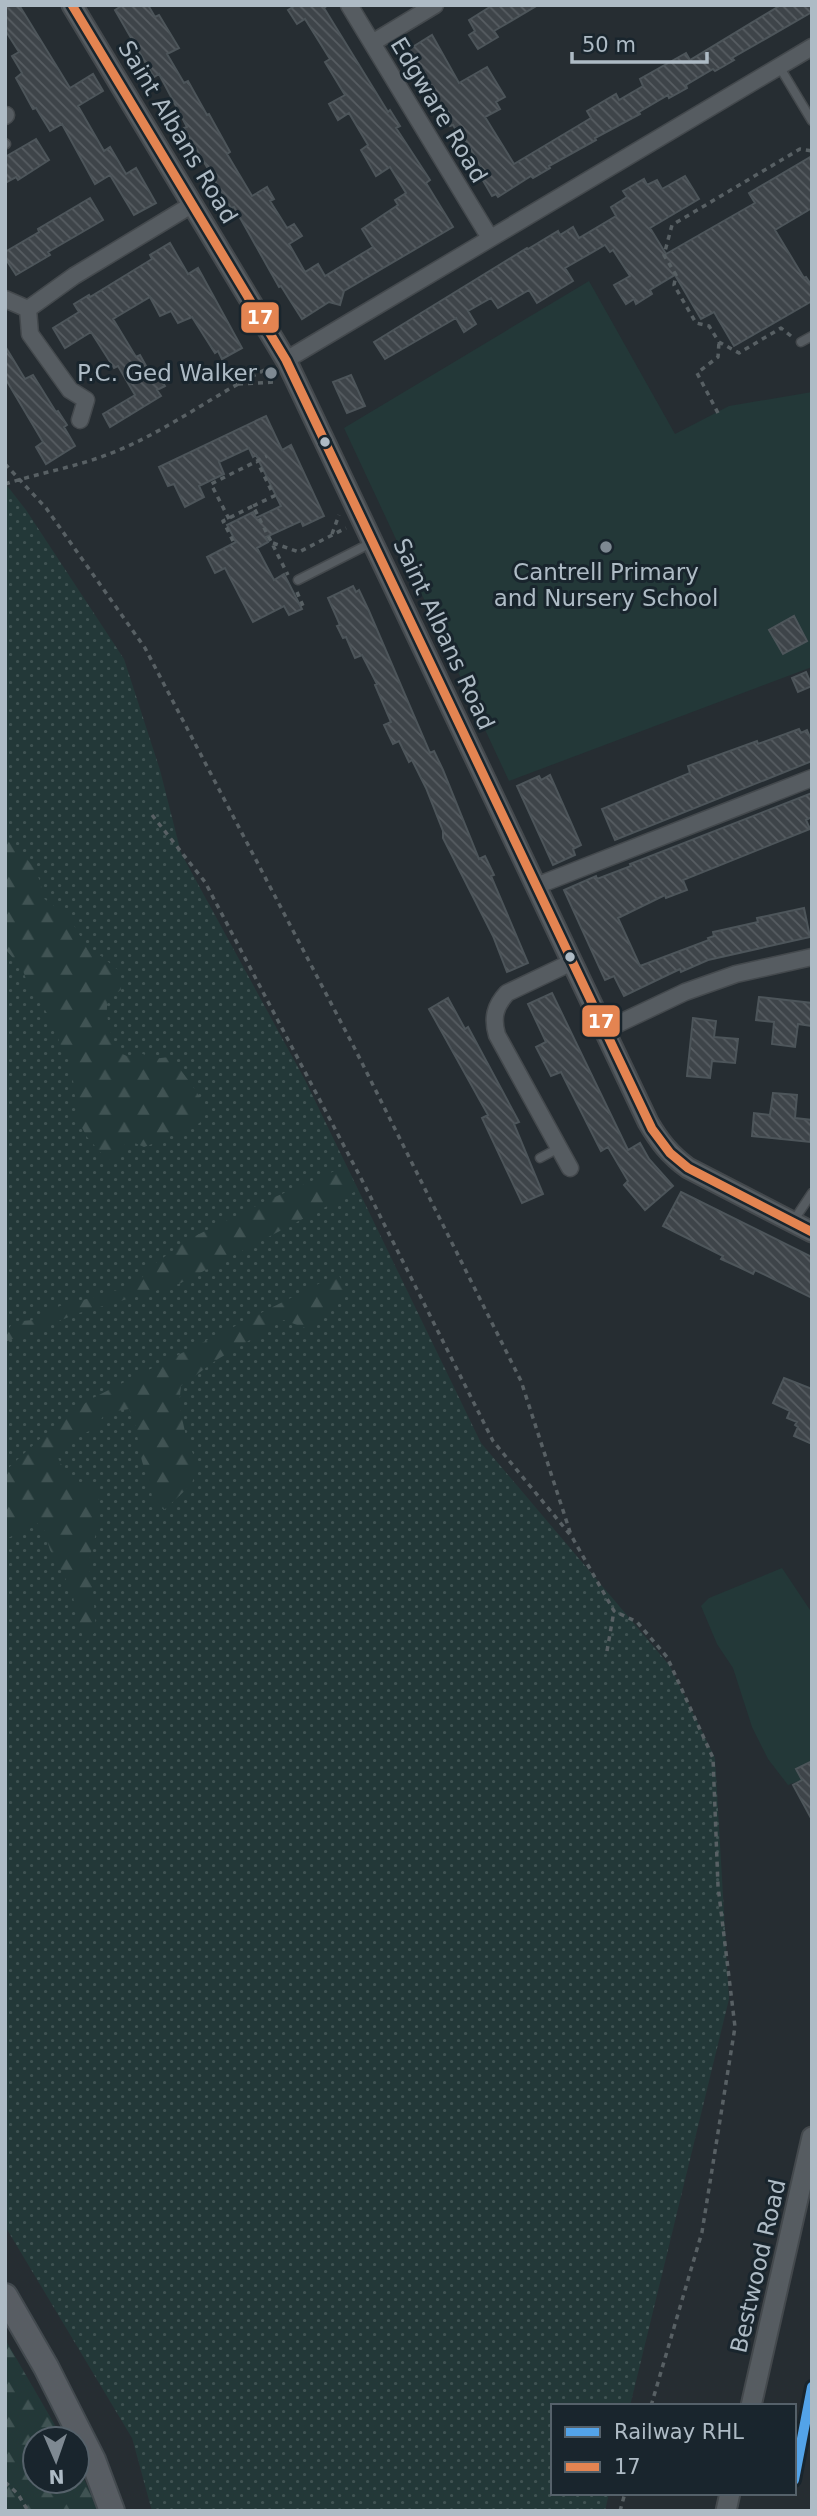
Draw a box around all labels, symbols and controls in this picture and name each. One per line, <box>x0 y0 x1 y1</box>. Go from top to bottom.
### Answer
scale bar <box>572 21 707 65</box>
street label: Edgware Road <box>385 33 493 187</box>
text: 50 m <box>582 33 636 57</box>
street label: Saint Albans Road <box>113 36 243 228</box>
line badge: 17 <box>240 301 280 334</box>
text: 17 <box>247 306 273 328</box>
place label: P.C. Ged Walker <box>77 360 258 386</box>
marker: P.C. Ged Walker <box>263 365 279 381</box>
unlabelled marker <box>318 435 332 449</box>
street label: Saint Albans Road <box>388 534 500 734</box>
marker: Cantrell Primary and Nursery School <box>598 539 614 555</box>
place label: Cantrell Primary and Nursery School <box>494 559 718 611</box>
unlabelled marker <box>563 950 577 964</box>
line badge: 17 <box>581 1004 621 1038</box>
text: 17 <box>588 1010 614 1032</box>
street label: Bestwood Road <box>725 2177 791 2355</box>
legend <box>551 2404 796 2495</box>
text: Railway RHL <box>614 2420 744 2444</box>
north arrow <box>21 2425 91 2495</box>
text: 17 <box>614 2455 641 2479</box>
text: N <box>48 2466 65 2488</box>

